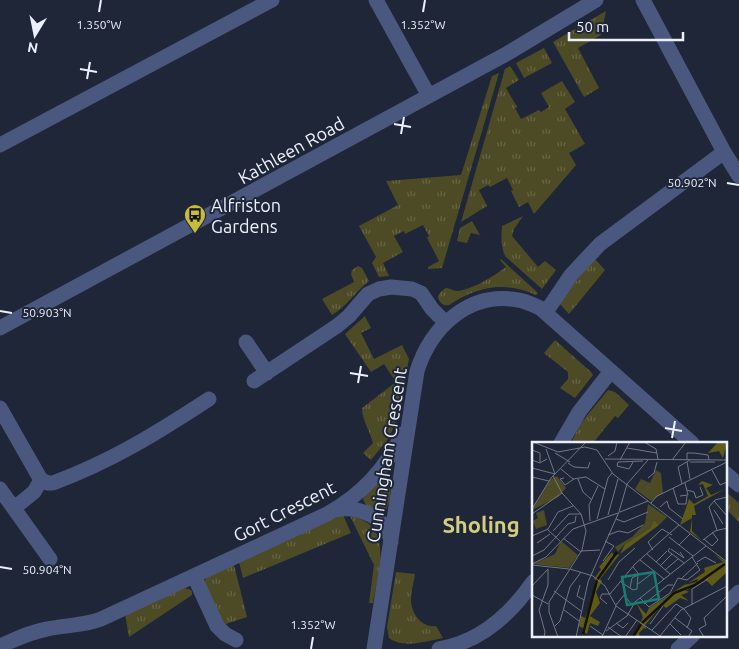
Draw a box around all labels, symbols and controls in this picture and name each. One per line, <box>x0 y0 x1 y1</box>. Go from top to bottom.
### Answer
north arrow <box>10 10 60 60</box>
scale bar <box>569 10 683 42</box>
text: 1.350°W <box>77 18 122 31</box>
text: 1.352°W <box>401 18 446 31</box>
text: 50 m <box>576 18 609 35</box>
text: N <box>26 39 39 57</box>
street label: Kathleen Road <box>235 113 347 187</box>
text: 50.902°N <box>667 176 717 189</box>
place label: Alfriston Gardens <box>211 195 281 236</box>
bus stop icon: Alfriston Gardens <box>183 203 207 234</box>
text: 50.903°N <box>22 306 72 319</box>
street label: Cunningham Crescent <box>362 366 410 544</box>
inset map <box>532 442 726 636</box>
street label: Gort Crescent <box>230 477 338 545</box>
district label: Sholing <box>442 512 520 537</box>
text: 50.904°N <box>22 563 72 576</box>
text: 1.352°W <box>291 618 336 631</box>

